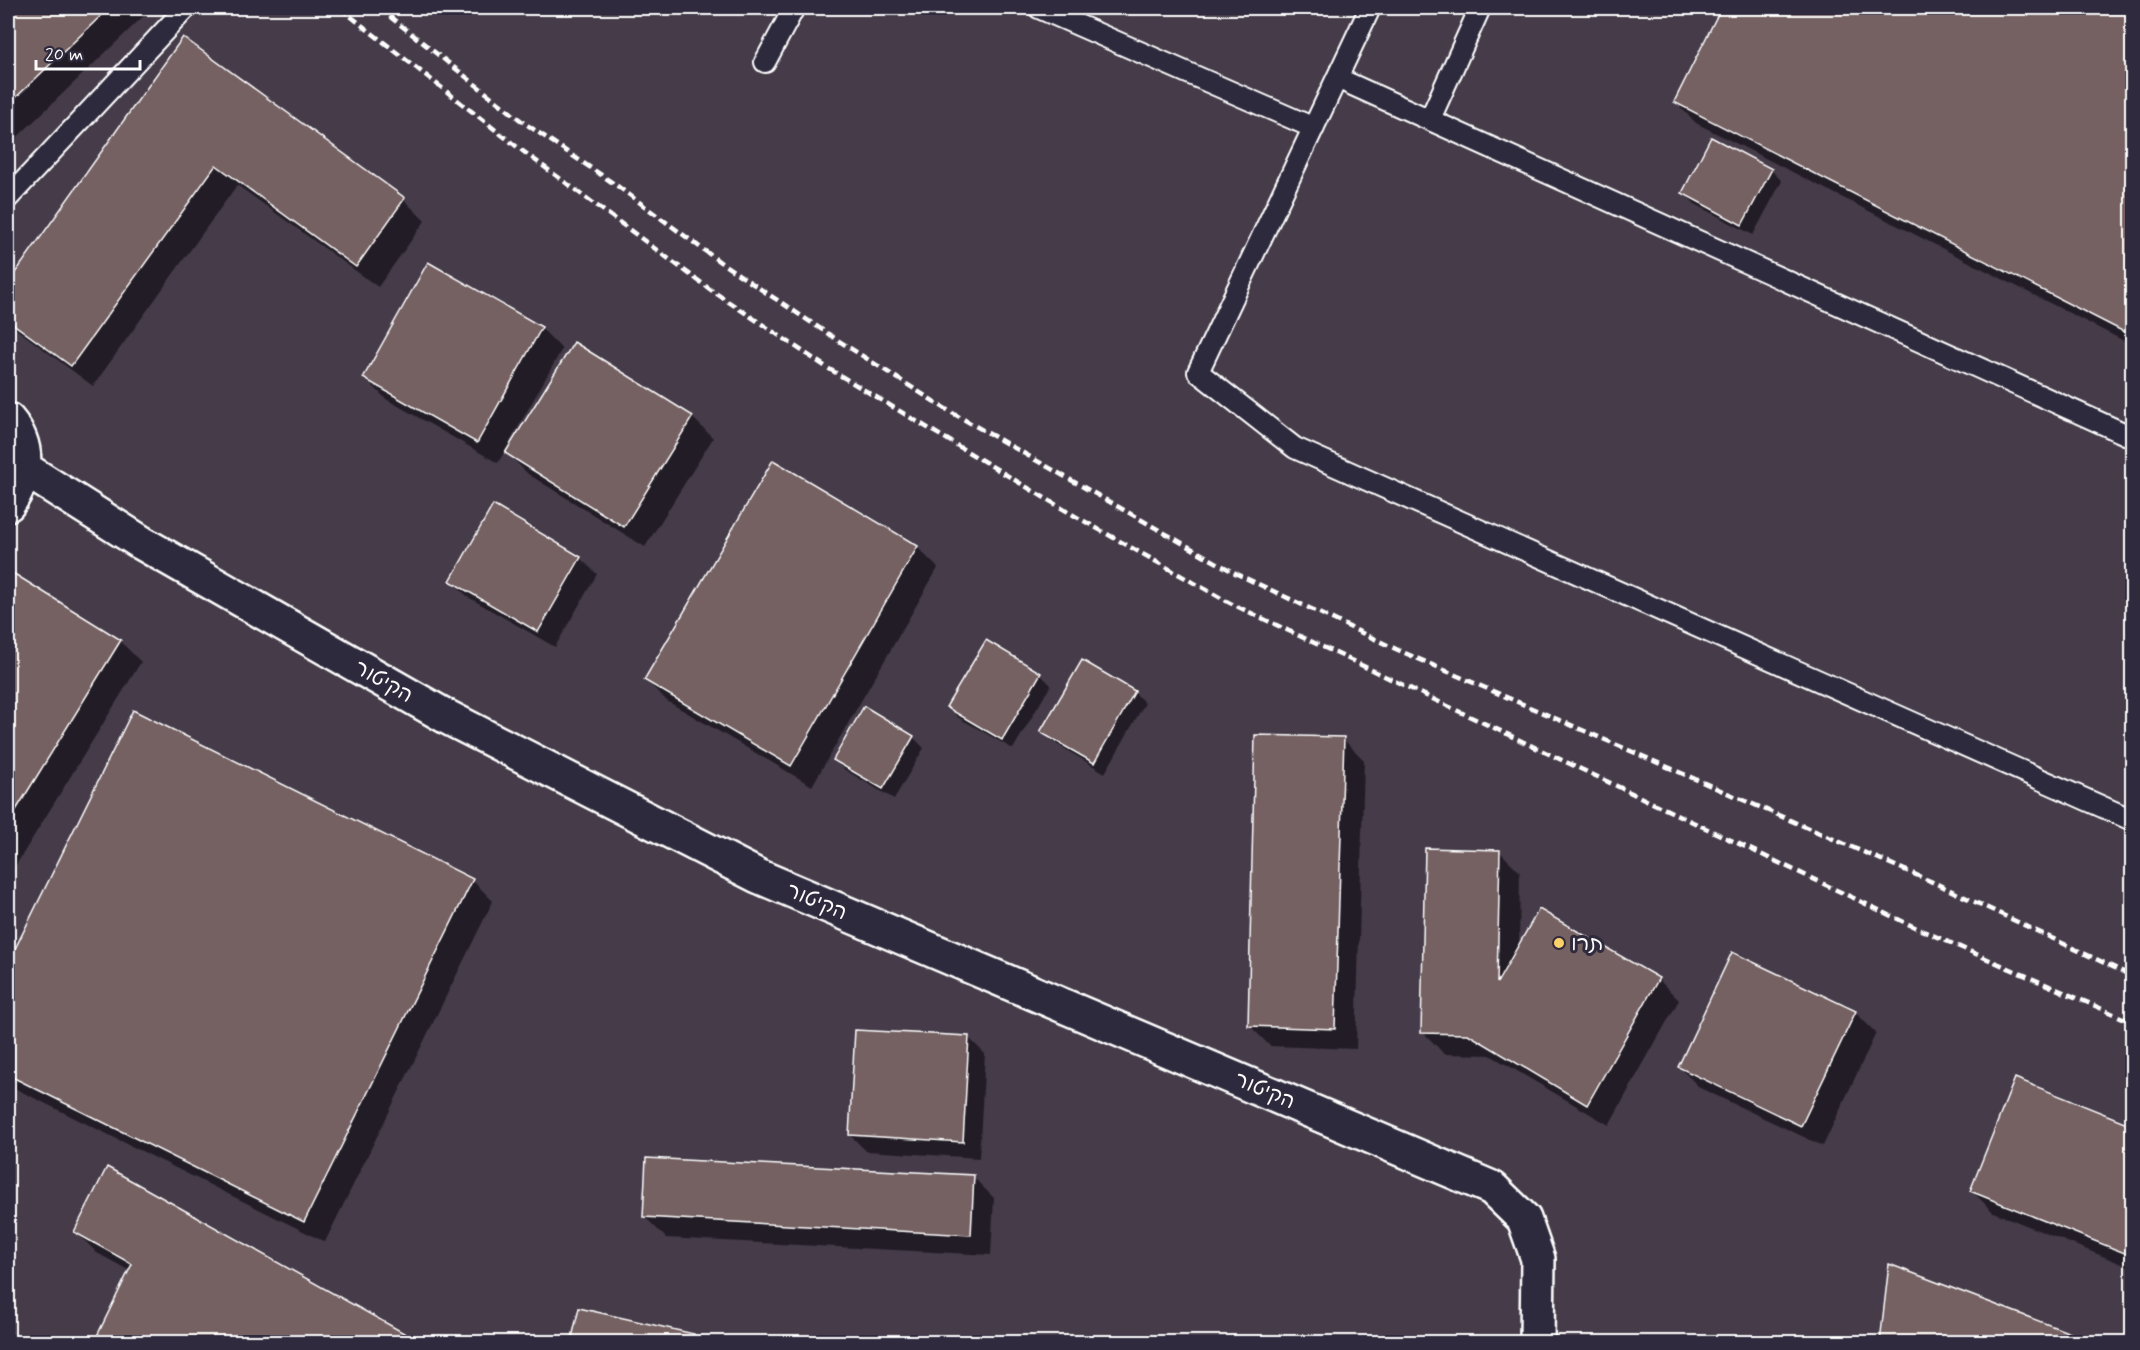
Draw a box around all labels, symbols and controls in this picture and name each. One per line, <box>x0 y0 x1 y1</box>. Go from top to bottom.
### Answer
scale bar <box>36 33 140 71</box>
text: 20 m <box>45 43 83 67</box>
street label: הקיטור <box>349 654 418 710</box>
street label: הקיטור <box>782 877 851 927</box>
place label: תרו <box>1571 930 1603 958</box>
marker: תרו <box>1552 936 1566 950</box>
street label: הקיטור <box>1230 1066 1299 1116</box>

